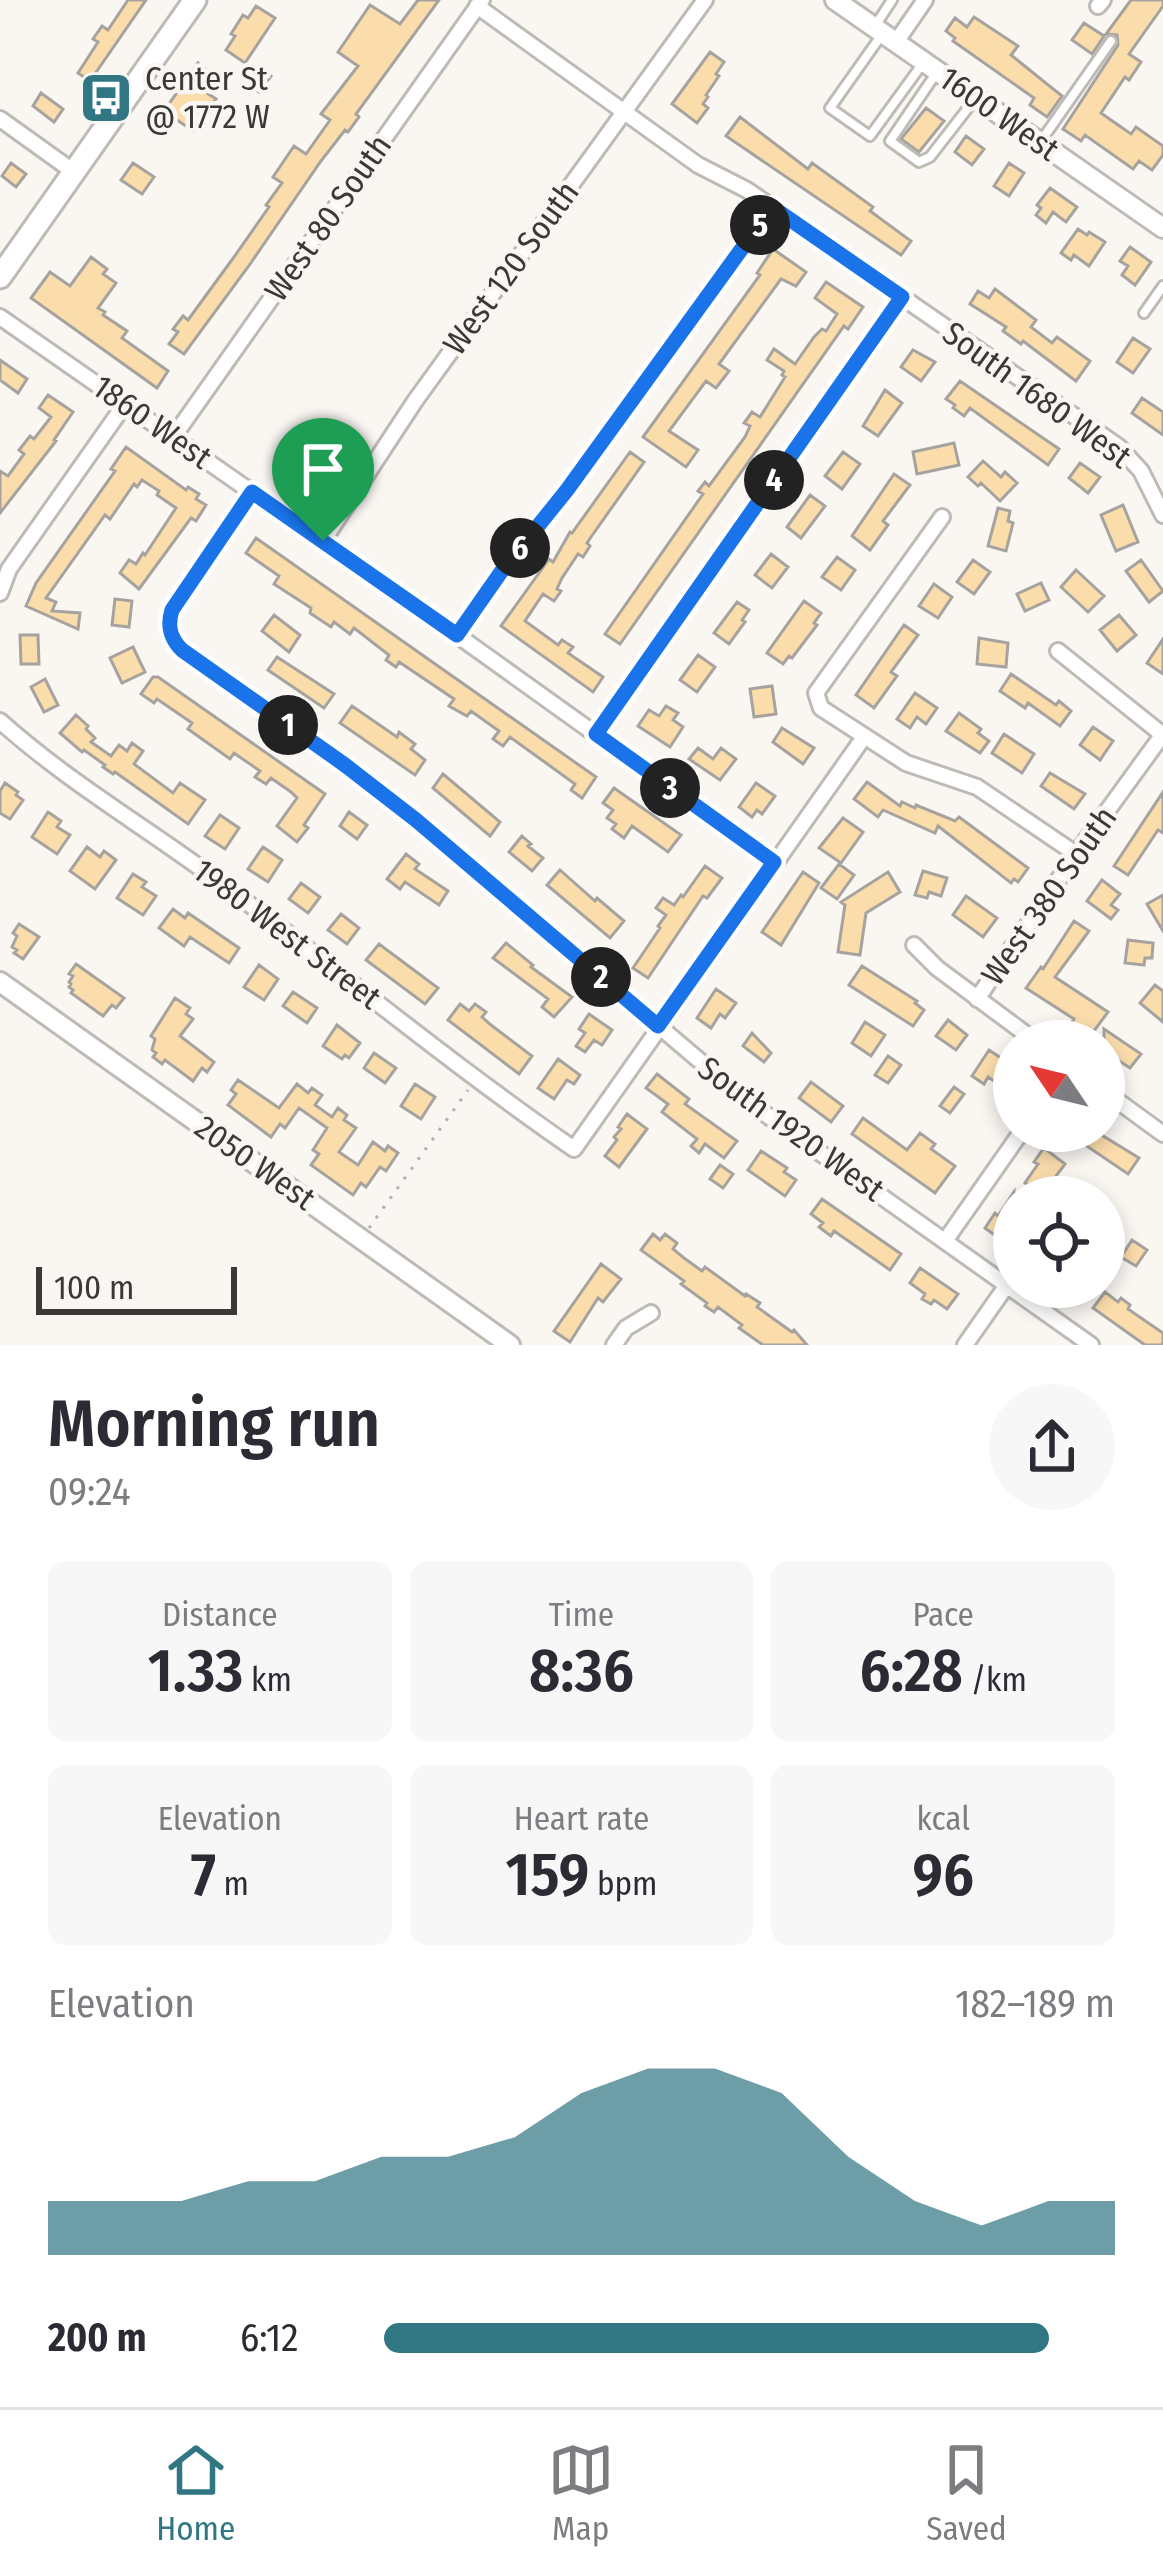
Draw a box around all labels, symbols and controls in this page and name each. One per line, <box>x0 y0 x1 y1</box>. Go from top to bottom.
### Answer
street label: 1600 West <box>931 58 1067 170</box>
place label: Center St @ 1772 W <box>145 59 270 137</box>
bus stop icon: Center St @ 1772 W <box>78 70 134 126</box>
street label: West 80 South <box>256 127 400 309</box>
street label: West 120 South <box>435 173 587 363</box>
pin: 5 <box>730 195 790 255</box>
text: 5 <box>752 205 768 245</box>
street label: South 1680 West <box>935 313 1139 477</box>
street label: 1860 West <box>85 367 219 478</box>
pin <box>272 418 374 541</box>
icon: arrive <box>290 436 356 502</box>
pin: 4 <box>744 450 804 510</box>
text: 4 <box>766 460 782 500</box>
pin: 6 <box>490 518 550 578</box>
text: 6 <box>511 528 529 568</box>
pin: 1 <box>258 695 318 755</box>
text: 1 <box>281 705 295 745</box>
pin: 3 <box>640 758 700 818</box>
text: 3 <box>662 768 678 808</box>
street label: West 380 South <box>973 799 1125 993</box>
street label: 1980 West Street <box>185 850 389 1018</box>
pin: 2 <box>571 947 631 1007</box>
text: 2 <box>593 957 609 997</box>
north arrow <box>993 1020 1125 1152</box>
map controls <box>993 1020 1125 1308</box>
street label: South 1920 West <box>690 1048 892 1210</box>
street label: 2050 West <box>187 1107 323 1219</box>
button: locate <box>993 1176 1125 1308</box>
scale bar <box>36 1261 237 1314</box>
text: 100 m <box>54 1268 134 1308</box>
text: Morning run <box>48 1384 380 1463</box>
button: share <box>989 1384 1115 1510</box>
text: 09:24 <box>48 1469 131 1515</box>
text: Distance <box>162 1595 278 1635</box>
text: Time <box>549 1595 614 1635</box>
text: Pace <box>912 1595 974 1635</box>
text: 1.33 <box>148 1635 243 1707</box>
text: 8:36 <box>529 1635 634 1707</box>
text: 6:28 <box>859 1635 963 1707</box>
text: km <box>243 1660 292 1700</box>
text: /km <box>963 1660 1027 1700</box>
text: Elevation <box>158 1799 282 1839</box>
text: Heart rate <box>514 1799 649 1839</box>
text: kcal <box>916 1799 970 1839</box>
text: 7 <box>191 1839 216 1911</box>
text: 159 <box>506 1839 589 1911</box>
text: 96 <box>912 1839 974 1911</box>
text: m <box>216 1864 249 1904</box>
text: bpm <box>589 1864 657 1904</box>
text: Elevation <box>48 1981 195 2027</box>
text: 182–189 m <box>955 1981 1115 2027</box>
text: 200 m <box>48 2315 147 2361</box>
text: 6:12 <box>240 2315 298 2361</box>
tab: Home <box>156 2437 235 2549</box>
tab: Map <box>548 2437 614 2549</box>
tab: Saved <box>926 2437 1007 2549</box>

